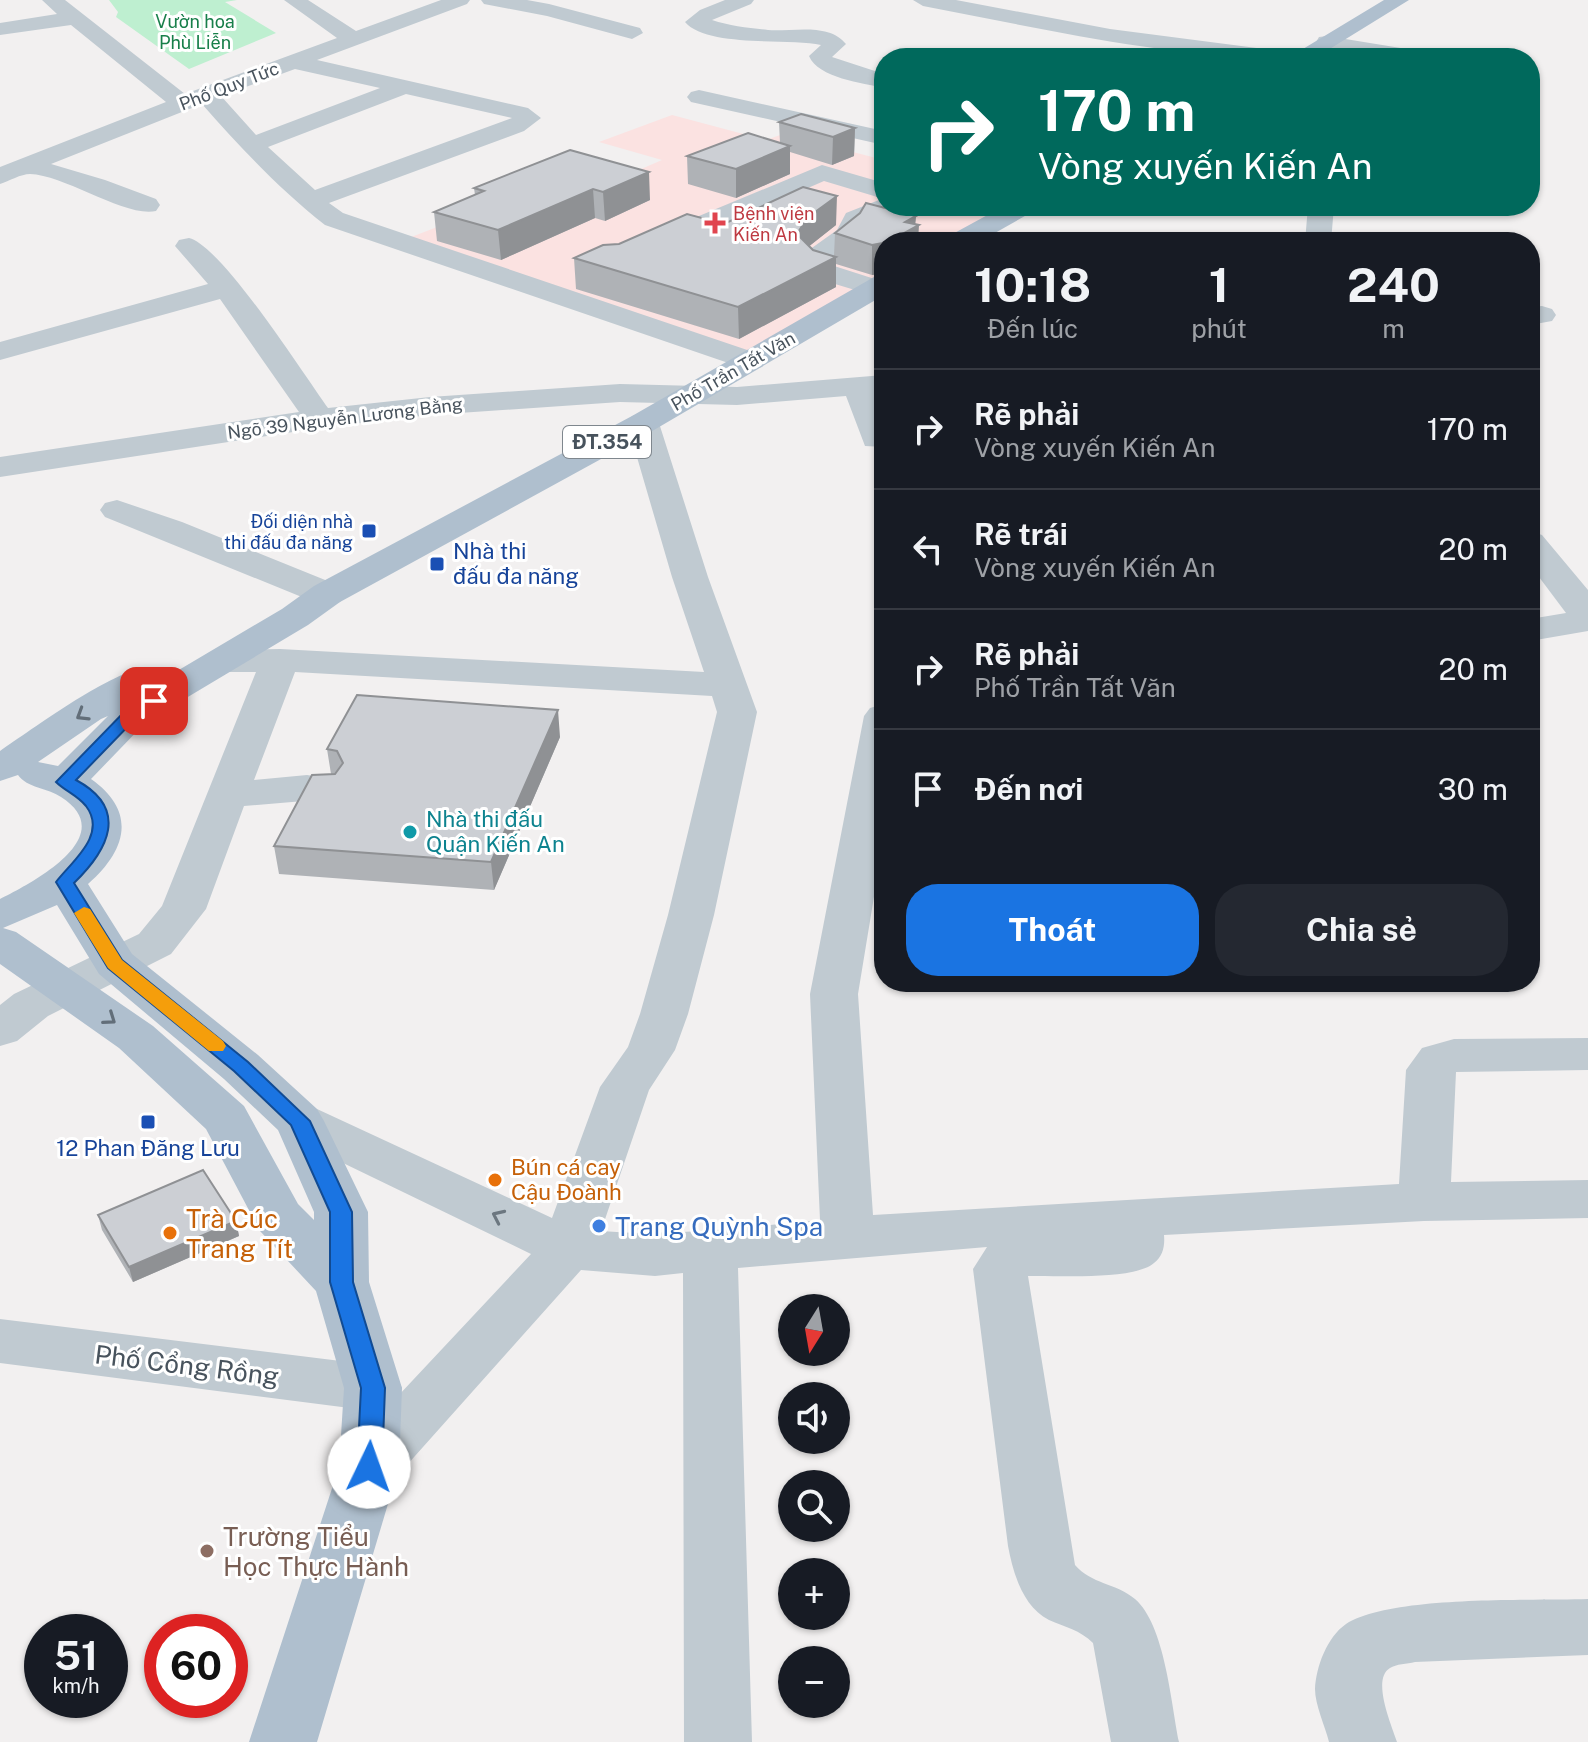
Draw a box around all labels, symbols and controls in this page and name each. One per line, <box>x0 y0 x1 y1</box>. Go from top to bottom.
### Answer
park label: Vườn hoa Phù Liễn <box>155 11 235 53</box>
street label: Phố Quy Tức <box>176 57 282 115</box>
text: 170 m <box>1038 78 1195 144</box>
icon: right <box>906 80 1010 184</box>
text: Vòng xuyến Kiến An <box>1038 145 1372 187</box>
place label: Bệnh viện Kiến An <box>733 203 814 245</box>
marker: Bệnh viện Kiến An <box>704 212 726 234</box>
text: 10:18 <box>974 256 1091 313</box>
text: 1 <box>1209 256 1229 313</box>
text: 240 <box>1347 256 1440 313</box>
text: Đến lúc <box>987 313 1078 344</box>
text: phút <box>1191 313 1247 344</box>
text: m <box>1382 313 1405 344</box>
street label: Phố Trần Tất Văn <box>667 327 799 415</box>
street label: Ngõ 39 Nguyễn Lương Bằng <box>226 393 464 443</box>
text: Rẽ phải <box>974 396 1079 432</box>
icon: right <box>906 407 950 451</box>
text: 170 m <box>1427 411 1508 447</box>
road number: ĐT.354 <box>563 426 651 458</box>
text: Vòng xuyến Kiến An <box>974 432 1216 463</box>
place label: Đối diện nhà thi đấu đa năng <box>224 511 353 553</box>
text: Rẽ trái <box>974 516 1068 552</box>
marker: Đối diện nhà thi đấu đa năng <box>360 522 378 540</box>
icon: left <box>906 527 950 571</box>
text: 20 m <box>1439 531 1508 567</box>
place label: Nhà thi đấu đa năng <box>453 538 579 589</box>
text: Vòng xuyến Kiến An <box>974 552 1216 583</box>
marker: Nhà thi đấu đa năng <box>428 555 446 573</box>
text: Rẽ phải <box>974 636 1079 672</box>
icon: right <box>906 647 950 691</box>
text: 20 m <box>1439 651 1508 687</box>
pin <box>120 667 188 735</box>
text: Phố Trần Tất Văn <box>974 672 1176 703</box>
icon: arrive <box>132 679 176 723</box>
one-way arrow <box>76 705 91 720</box>
icon: arrive <box>906 767 950 811</box>
text: Đến nơi <box>974 771 1083 807</box>
text: 30 m <box>1438 771 1508 807</box>
place label: Nhà thi đấu Quận Kiến An <box>426 806 565 857</box>
marker: Nhà thi đấu Quận Kiến An <box>401 823 419 841</box>
button: Thoát <box>906 884 1199 976</box>
button: Chia sẻ <box>1215 884 1508 976</box>
one-way arrow <box>101 1009 115 1024</box>
marker: 12 Phan Đăng Lưu <box>139 1113 157 1131</box>
place label: 12 Phan Đăng Lưu <box>56 1135 240 1161</box>
place label: Bún cá cay Cậu Đoành <box>511 1154 622 1205</box>
marker: Bún cá cay Cậu Đoành <box>486 1171 504 1189</box>
place label: Trà Cúc Trang Tít <box>186 1203 293 1264</box>
one-way arrow <box>491 1210 506 1226</box>
place label: Trang Quỳnh Spa <box>615 1211 823 1242</box>
marker: Trang Quỳnh Spa <box>590 1217 608 1235</box>
marker: Trà Cúc Trang Tít <box>161 1224 179 1242</box>
north arrow <box>778 1294 850 1366</box>
map controls <box>778 1294 850 1718</box>
street label: Phố Cổng Rồng <box>93 1338 281 1392</box>
button: sound <box>778 1382 850 1454</box>
position arrow <box>327 1425 411 1509</box>
button: search <box>778 1470 850 1542</box>
place label: Trường Tiểu Học Thực Hành <box>223 1521 409 1582</box>
marker: Trường Tiểu Học Thực Hành <box>198 1542 216 1560</box>
button: + <box>778 1558 850 1630</box>
speed limit sign: 60 <box>144 1614 248 1718</box>
text: 51 <box>54 1632 98 1679</box>
button: − <box>778 1646 850 1718</box>
text: km/h <box>52 1674 100 1698</box>

